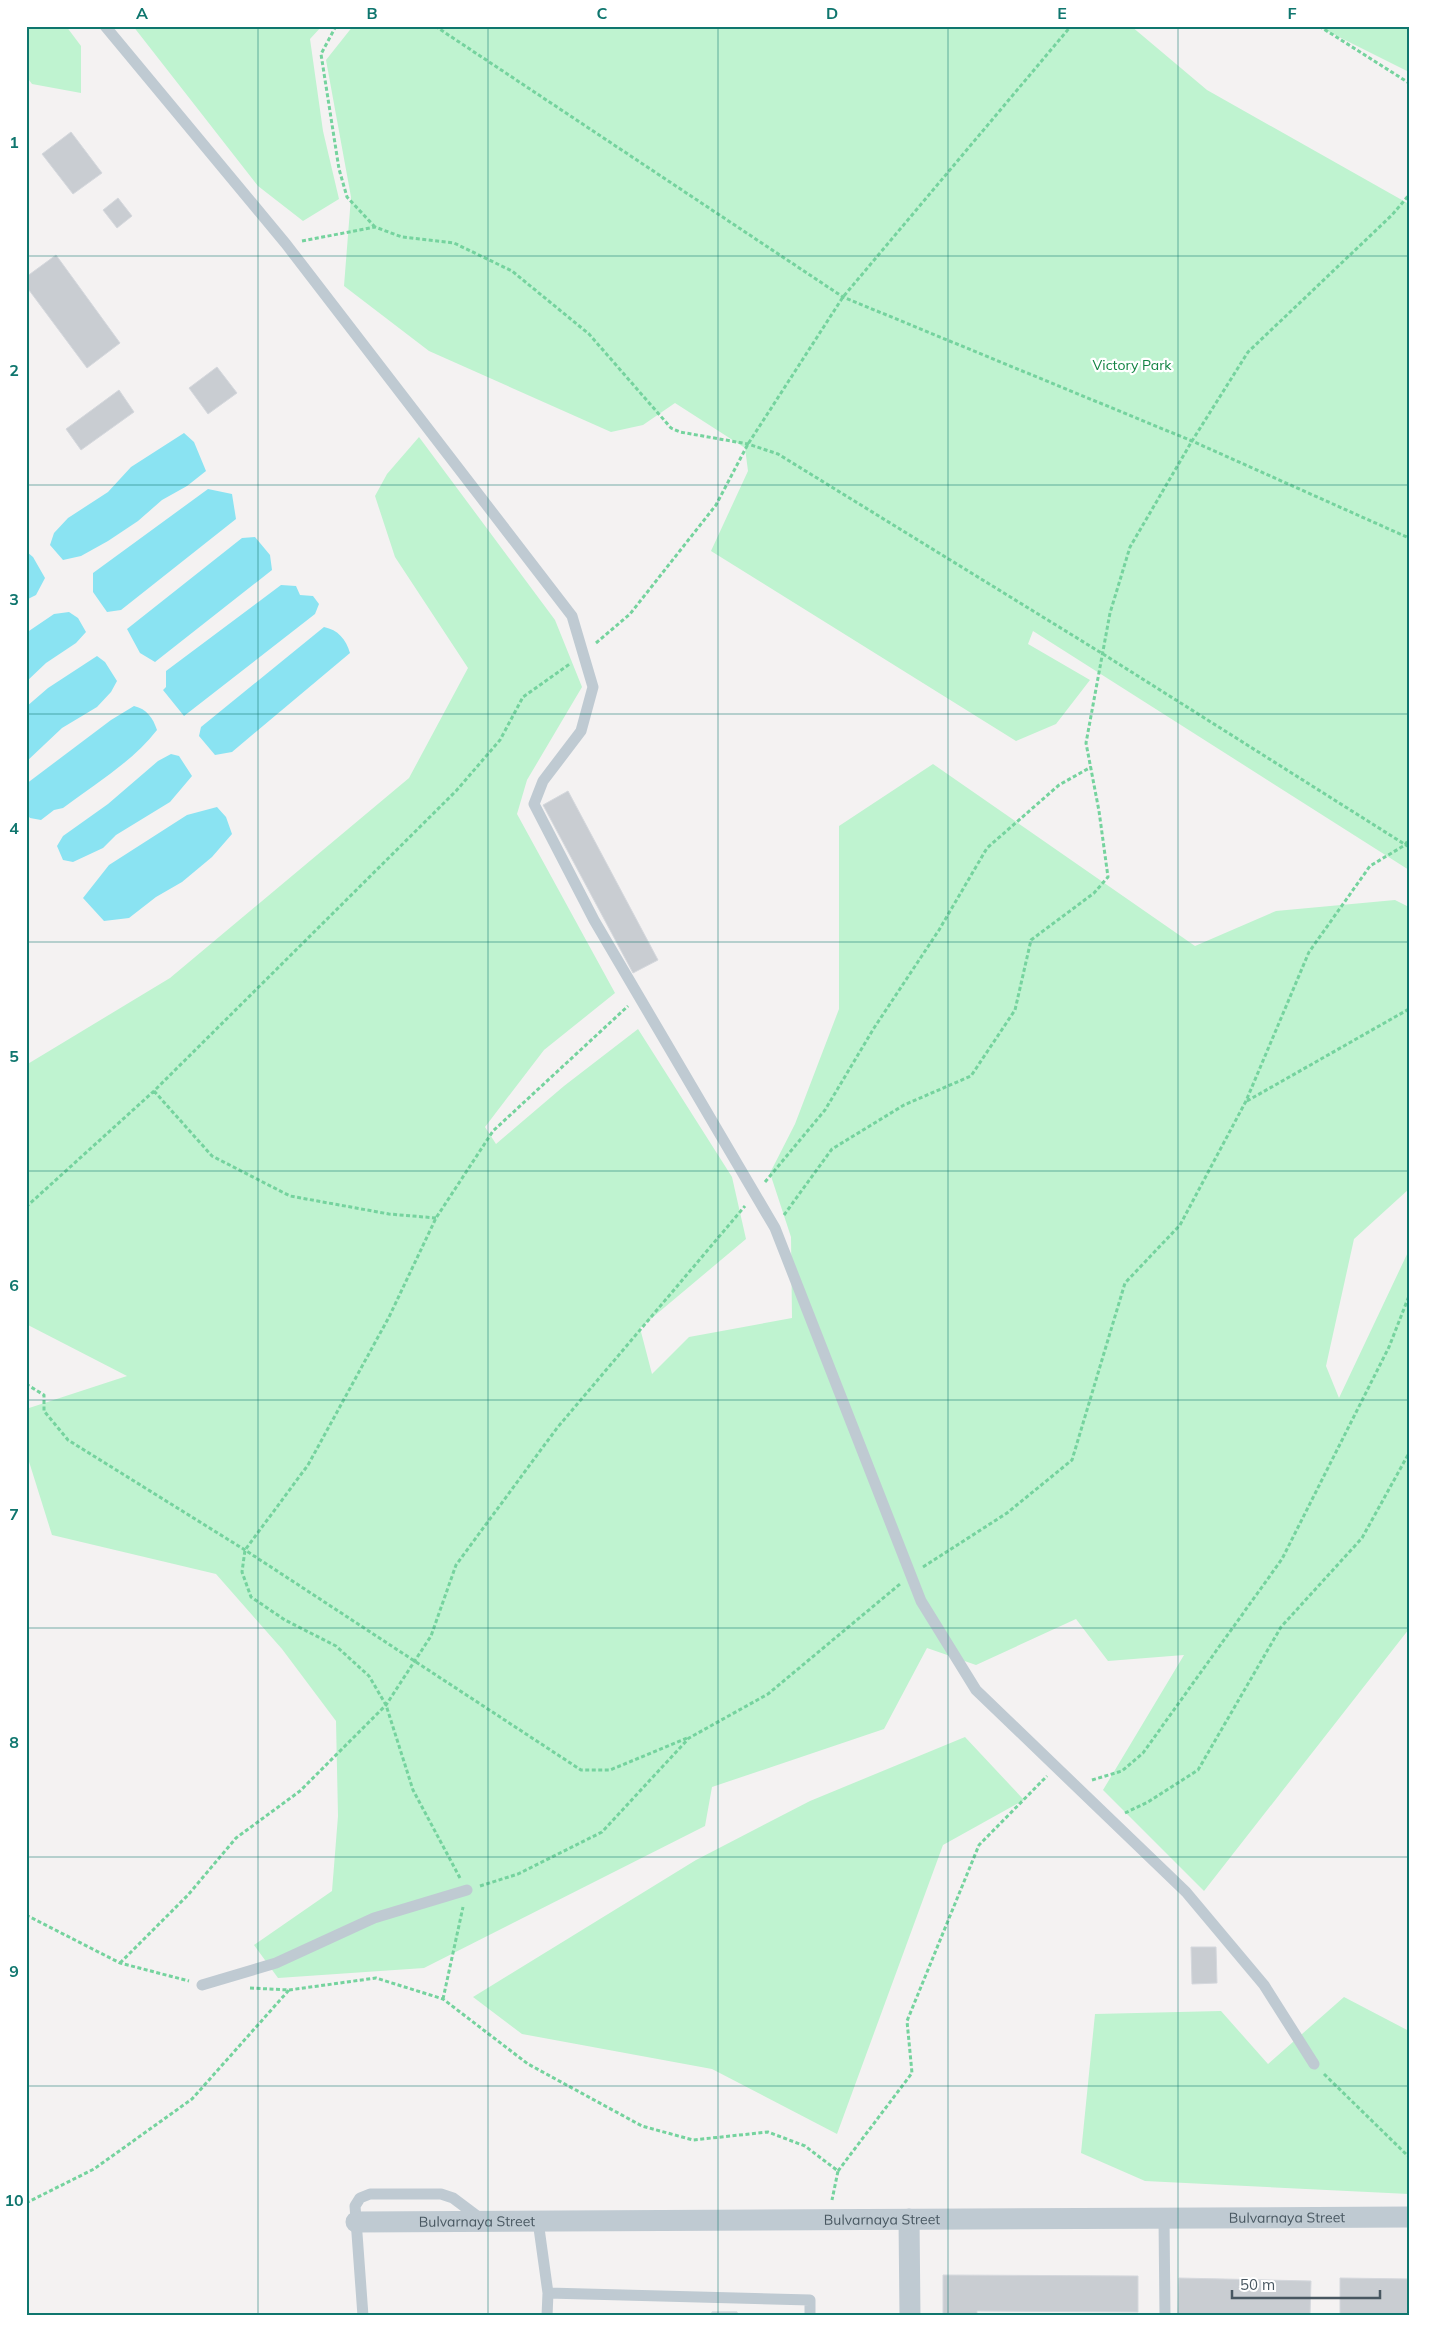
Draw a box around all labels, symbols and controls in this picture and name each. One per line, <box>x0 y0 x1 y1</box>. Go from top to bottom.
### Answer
text: A <box>136 3 148 23</box>
text: B <box>366 3 378 23</box>
text: C <box>597 3 608 23</box>
text: D <box>826 3 838 23</box>
text: E <box>1057 3 1067 23</box>
text: F <box>1287 3 1297 23</box>
text: 1 <box>9 132 19 152</box>
park label: Victory Park <box>1093 356 1172 374</box>
text: 2 <box>9 360 19 380</box>
text: 3 <box>9 589 19 609</box>
text: 4 <box>9 818 19 838</box>
text: 5 <box>9 1046 19 1066</box>
text: 6 <box>9 1275 19 1295</box>
text: 7 <box>9 1504 19 1524</box>
text: 8 <box>9 1732 19 1752</box>
text: 9 <box>9 1961 19 1981</box>
text: 10 <box>4 2190 24 2210</box>
street label: Bulvarnaya Street <box>1229 2208 1345 2227</box>
street label: Bulvarnaya Street <box>824 2210 940 2229</box>
street label: Bulvarnaya Street <box>419 2212 535 2231</box>
scale bar <box>1232 2267 1380 2299</box>
text: 50 m <box>1240 2275 1275 2294</box>

